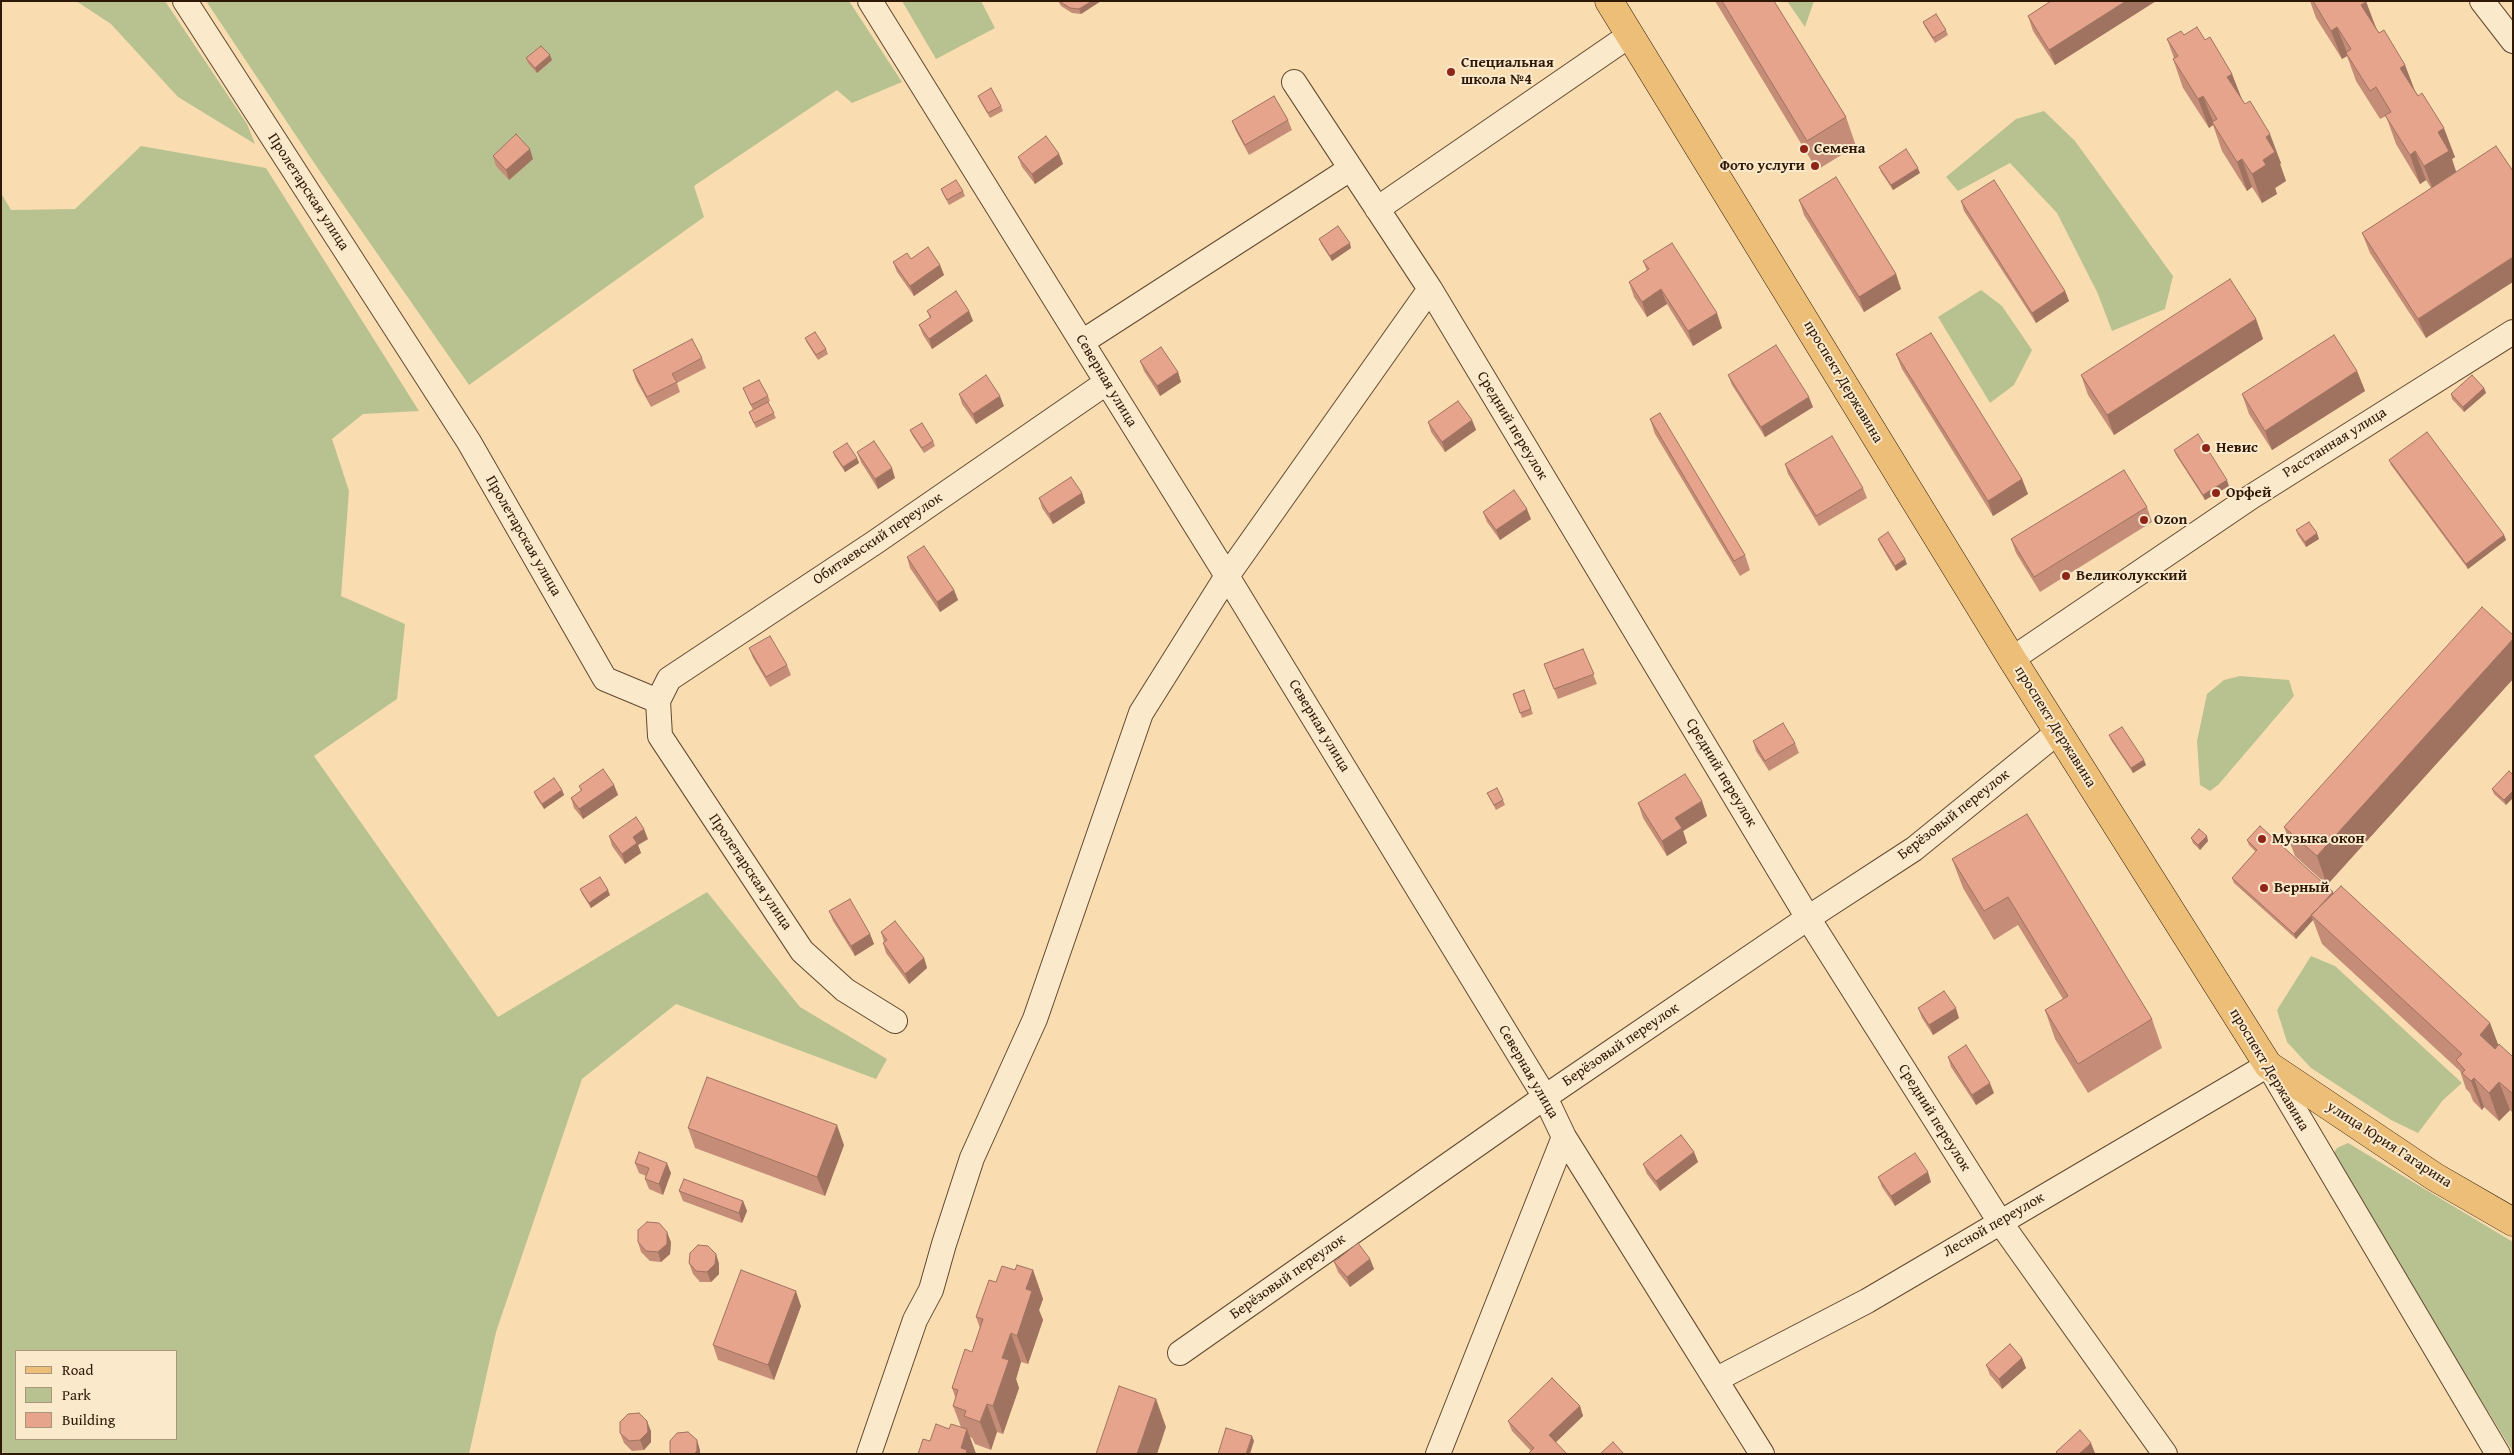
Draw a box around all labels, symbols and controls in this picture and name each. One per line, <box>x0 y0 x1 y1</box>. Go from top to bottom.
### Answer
place label: Специальная школа №4 <box>1461 54 1554 89</box>
marker: Специальная школа №4 <box>1445 66 1457 78</box>
street label: Пролетарская улица <box>263 130 353 254</box>
place label: Семена <box>1814 140 1865 158</box>
marker: Семена <box>1798 143 1810 155</box>
place label: Фото услуги <box>1720 157 1805 175</box>
marker: Фото услуги <box>1809 160 1821 172</box>
street label: проспект Державина <box>1799 318 1887 446</box>
street label: Северная улица <box>1071 331 1141 431</box>
street label: Средний переулок <box>1473 369 1551 483</box>
street label: Расстанная улица <box>2280 404 2390 482</box>
place label: Невис <box>2216 439 2258 457</box>
marker: Невис <box>2200 442 2212 454</box>
street label: Пролетарская улица <box>481 473 565 599</box>
place label: Орфей <box>2226 484 2271 502</box>
marker: Орфей <box>2210 487 2222 499</box>
street label: Обитаевский переулок <box>810 489 946 589</box>
place label: Ozon <box>2154 511 2187 529</box>
marker: Ozon <box>2138 514 2150 526</box>
place label: Великолукский <box>2076 567 2187 585</box>
marker: Великолукский <box>2060 570 2072 582</box>
street label: проспект Державина <box>2010 663 2100 791</box>
street label: Северная улица <box>1284 676 1354 776</box>
street label: Средний переулок <box>1682 716 1760 830</box>
street label: Берёзовый переулок <box>1895 766 2013 864</box>
street label: Пролетарская улица <box>704 811 796 933</box>
place label: Музыка окон <box>2272 830 2365 848</box>
marker: Музыка окон <box>2256 833 2268 845</box>
place label: Верный <box>2274 879 2329 897</box>
marker: Верный <box>2258 882 2270 894</box>
street label: Берёзовый переулок <box>1559 999 1683 1091</box>
street label: проспект Державина <box>2225 1006 2313 1134</box>
street label: Северная улица <box>1494 1022 1562 1122</box>
street label: Средний переулок <box>1894 1061 1974 1175</box>
street label: улица Юрия Гагарина <box>2323 1098 2455 1192</box>
street label: Лесной переулок <box>1940 1189 2048 1261</box>
street label: Берёзовый переулок <box>1227 1230 1349 1324</box>
legend <box>15 1350 178 1440</box>
text: Road <box>62 1359 93 1380</box>
text: Park <box>62 1384 91 1405</box>
text: Building <box>62 1409 115 1430</box>

